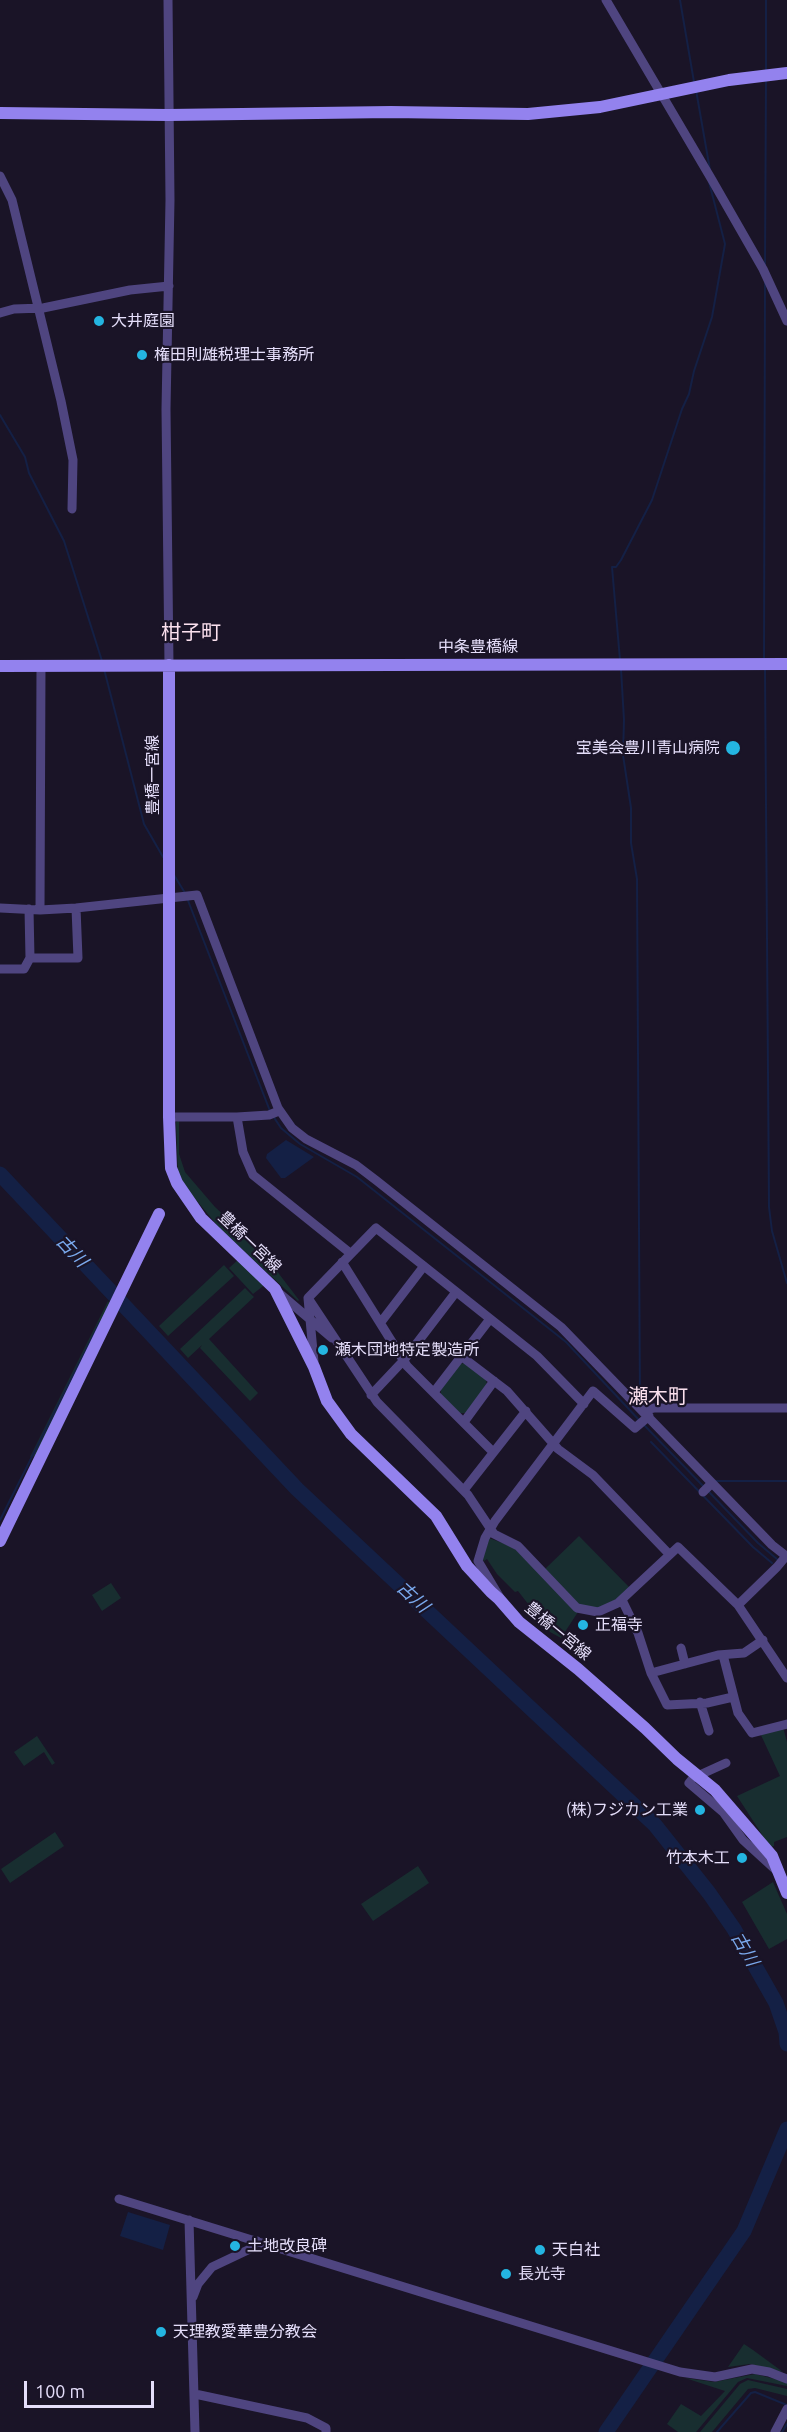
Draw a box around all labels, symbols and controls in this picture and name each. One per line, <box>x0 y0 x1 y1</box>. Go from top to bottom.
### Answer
place label: 大井庭園 <box>111 311 175 331</box>
marker: 大井庭園 <box>92 314 106 328</box>
place label: 権田則雄税理士事務所 <box>154 345 314 365</box>
marker: 権田則雄税理士事務所 <box>135 348 149 362</box>
district label: 柑子町 <box>161 620 221 644</box>
street label: 中条豊橋線 <box>438 637 518 657</box>
street label: 豊橋一宮線 <box>143 735 163 815</box>
place label: 宝美会豊川青山病院 <box>576 738 720 758</box>
marker: 宝美会豊川青山病院 <box>724 739 742 757</box>
street label: 豊橋一宮線 <box>215 1207 285 1277</box>
water label: 古川 <box>52 1230 92 1272</box>
place label: 瀬木団地特定製造所 <box>335 1340 479 1360</box>
marker: 瀬木団地特定製造所 <box>316 1343 330 1357</box>
district label: 瀬木町 <box>628 1384 688 1408</box>
water label: 古川 <box>392 1577 434 1617</box>
street label: 豊橋一宮線 <box>521 1598 595 1664</box>
place label: 正福寺 <box>595 1615 643 1635</box>
marker: 正福寺 <box>576 1618 590 1632</box>
place label: (株)フジカン工業 <box>566 1800 688 1820</box>
marker: (株)フジカン工業 <box>693 1803 707 1817</box>
place label: 竹本木工 <box>666 1848 730 1868</box>
marker: 竹本木工 <box>735 1851 749 1865</box>
water label: 古川 <box>727 1928 763 1970</box>
place label: 土地改良碑 <box>247 2236 327 2256</box>
marker: 土地改良碑 <box>228 2239 242 2253</box>
place label: 天白社 <box>552 2240 600 2260</box>
marker: 天白社 <box>533 2243 547 2257</box>
place label: 長光寺 <box>518 2264 566 2284</box>
marker: 長光寺 <box>499 2267 513 2281</box>
place label: 天理教愛華豊分教会 <box>173 2322 317 2342</box>
marker: 天理教愛華豊分教会 <box>154 2325 168 2339</box>
scale bar <box>27 2369 158 2407</box>
text: 100 m <box>35 2381 85 2401</box>

